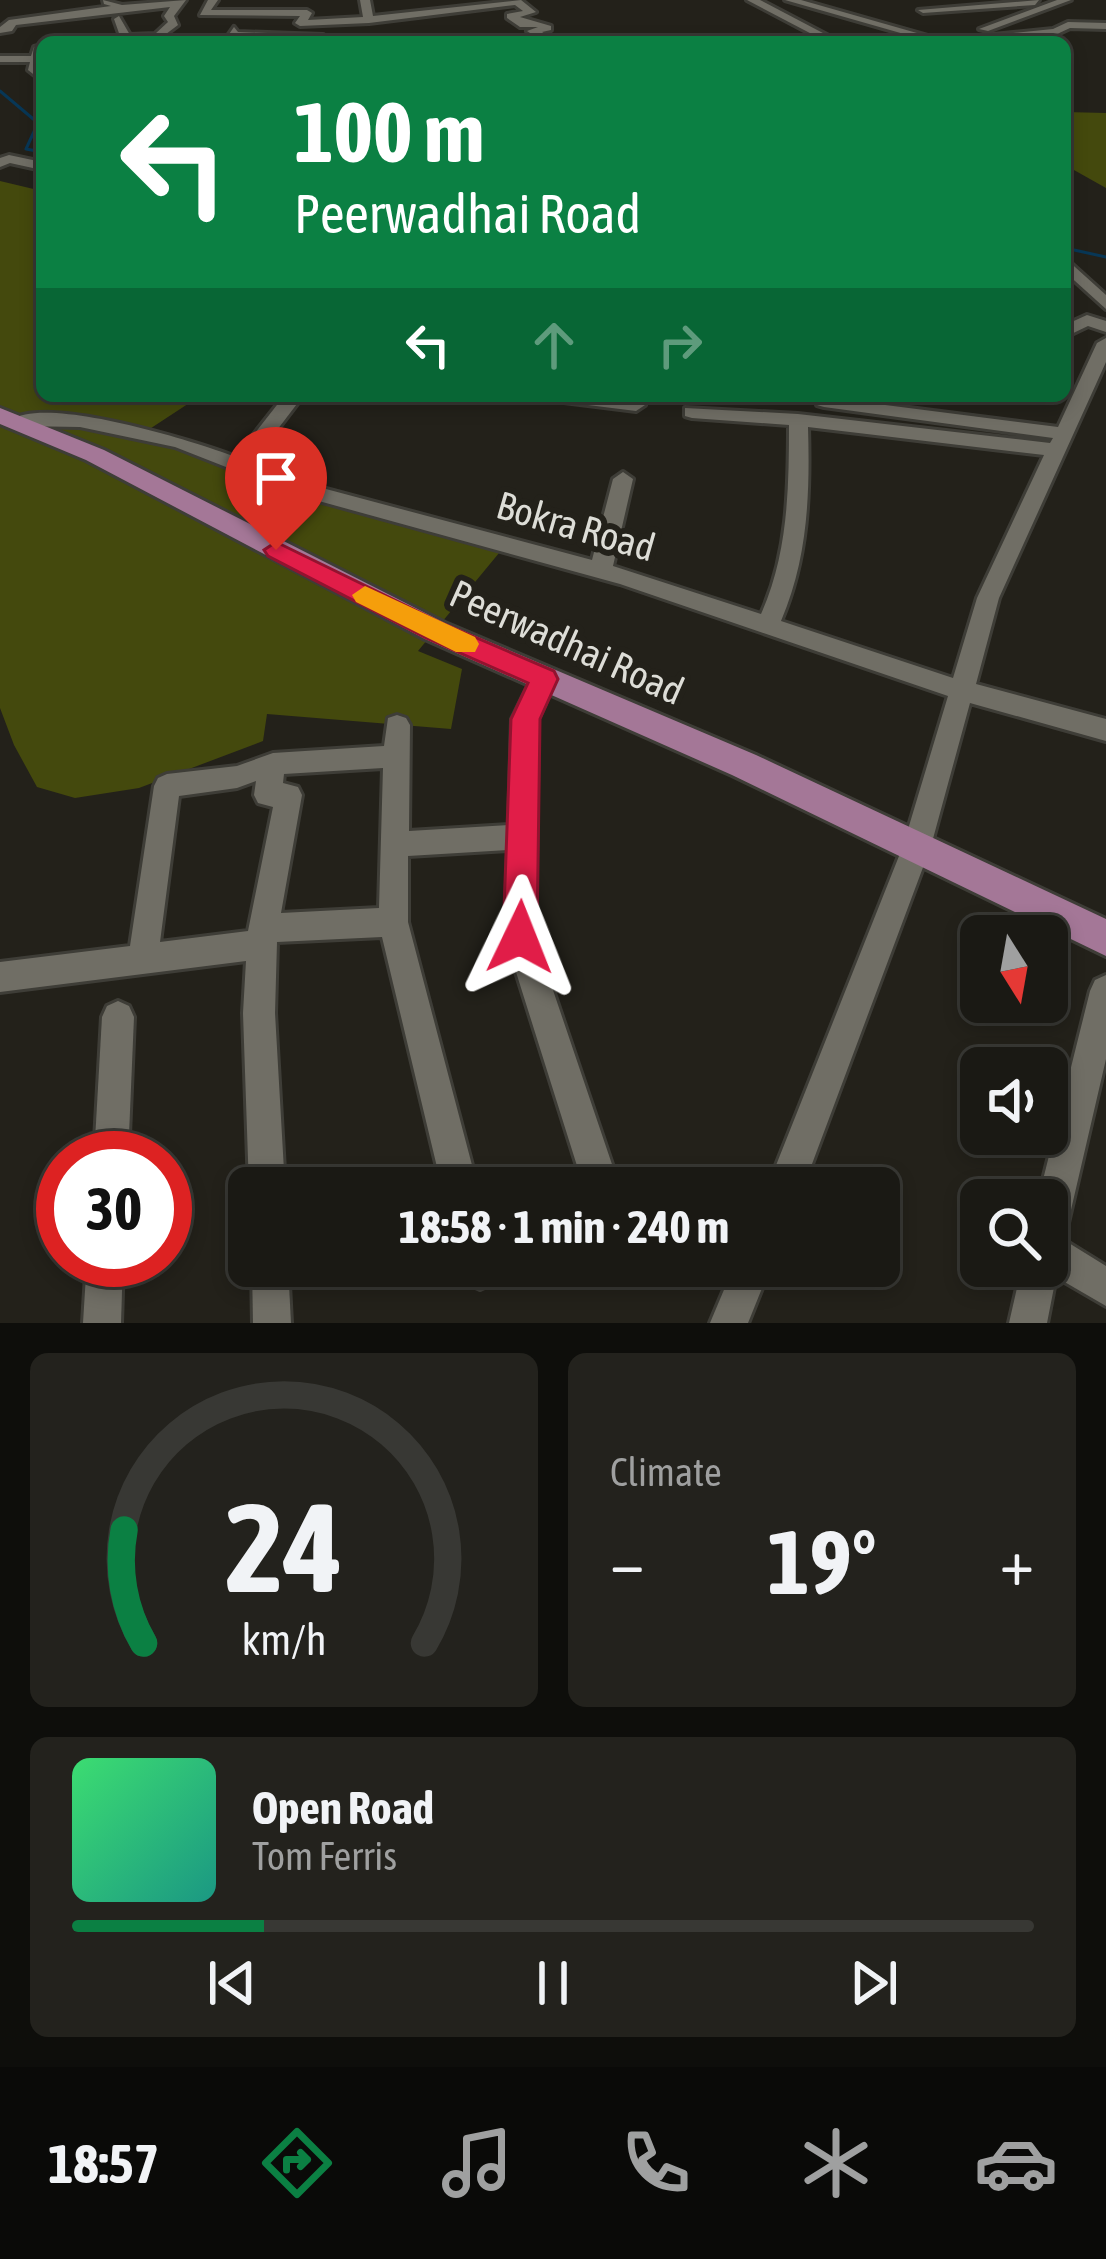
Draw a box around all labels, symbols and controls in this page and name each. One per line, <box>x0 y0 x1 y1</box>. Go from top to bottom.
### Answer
icon: left <box>96 84 252 240</box>
text: 100 m <box>294 84 484 180</box>
text: Peerwadhai Road <box>294 183 641 244</box>
icon: left <box>395 312 461 378</box>
icon: ahead <box>521 312 587 378</box>
icon: right <box>647 312 713 378</box>
pin <box>225 427 327 550</box>
icon: arrive <box>243 445 309 511</box>
street label: Bokra Road <box>492 482 660 570</box>
street label: Peerwadhai Road <box>444 571 690 713</box>
position arrow <box>457 874 583 1000</box>
north arrow <box>960 915 1068 1023</box>
map controls <box>960 915 1068 1287</box>
button: sound <box>960 1047 1068 1155</box>
speed limit sign: 30 <box>36 1131 192 1287</box>
button: search <box>960 1179 1068 1287</box>
text: 18:58 · 1 min · 240 m <box>399 1201 729 1253</box>
text: Climate <box>610 1450 722 1494</box>
text: 24 <box>225 1475 343 1618</box>
text: 19° <box>767 1510 877 1613</box>
text: − <box>610 1523 644 1599</box>
text: + <box>1000 1523 1034 1599</box>
text: km/h <box>241 1615 327 1664</box>
text: Open Road <box>252 1782 434 1834</box>
text: Tom Ferris <box>252 1834 397 1878</box>
icon: previous <box>199 1950 265 2016</box>
icon: pause <box>520 1950 586 2016</box>
icon: next <box>841 1950 907 2016</box>
icon: directions <box>255 2121 339 2205</box>
icon: music <box>435 2121 519 2205</box>
icon: phone <box>614 2121 698 2205</box>
icon: climate <box>794 2121 878 2205</box>
icon: car <box>974 2121 1058 2205</box>
text: 18:57 <box>48 2133 159 2194</box>

